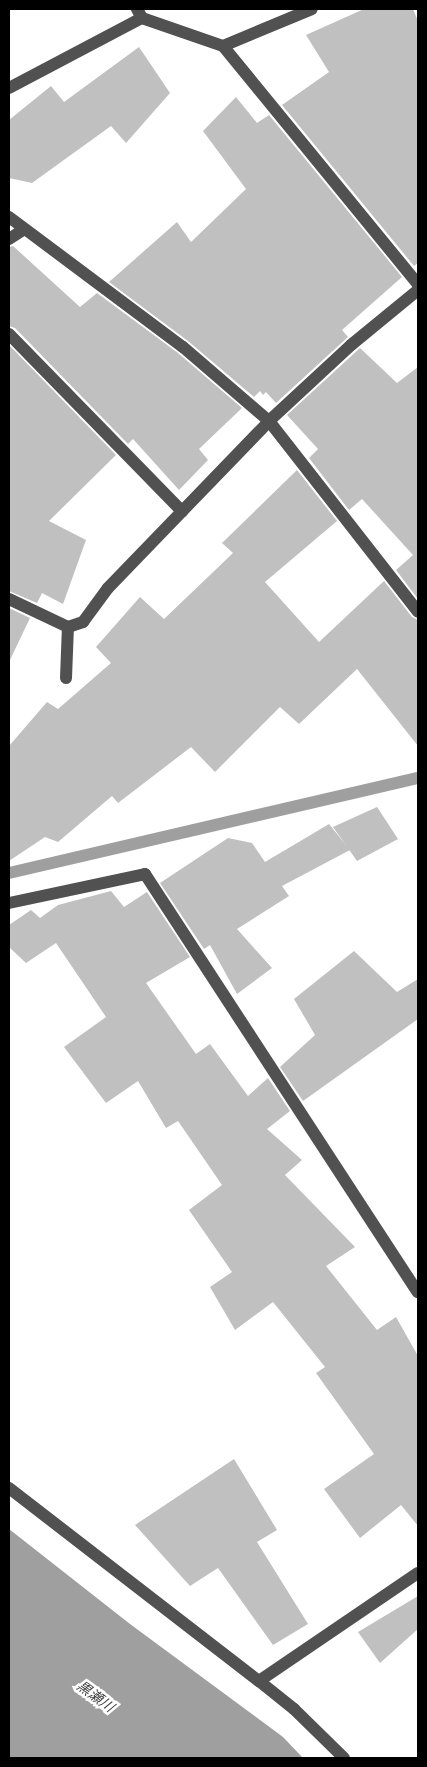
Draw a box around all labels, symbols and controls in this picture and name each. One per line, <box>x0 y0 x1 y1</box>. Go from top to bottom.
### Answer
water label: 黒瀬川 <box>73 1678 117 1716</box>

